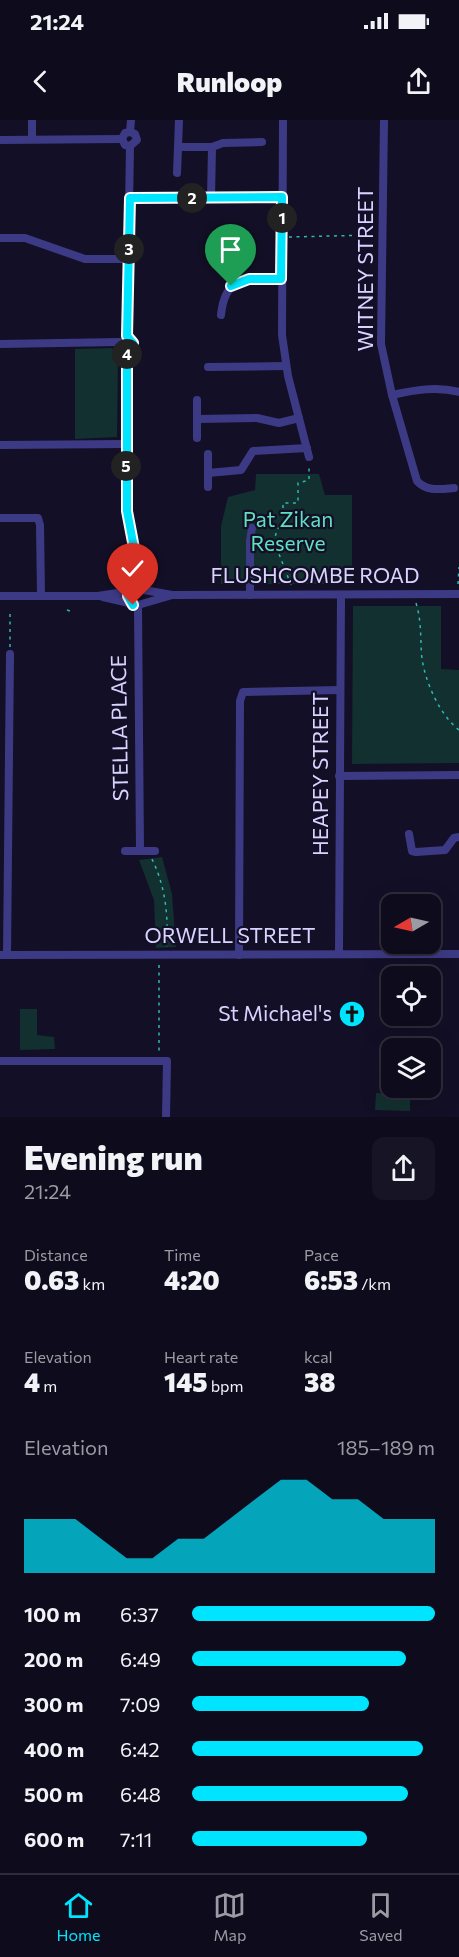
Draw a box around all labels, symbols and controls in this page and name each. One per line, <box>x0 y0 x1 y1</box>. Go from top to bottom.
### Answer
text: 21:24 <box>30 8 84 35</box>
icon: back <box>24 65 57 98</box>
text: Runloop <box>177 65 282 98</box>
icon: share <box>402 65 435 98</box>
pin: 2 <box>177 183 207 213</box>
street label: WITNEY STREET <box>352 187 377 351</box>
text: 2 <box>187 188 197 207</box>
pin: 1 <box>267 203 297 233</box>
text: 1 <box>278 208 286 227</box>
pin <box>205 224 256 286</box>
icon: arrive <box>214 233 247 266</box>
pin: 3 <box>114 234 144 264</box>
text: 3 <box>124 239 134 258</box>
pin: 4 <box>112 339 142 369</box>
text: 4 <box>122 344 132 363</box>
pin: 5 <box>111 451 141 481</box>
text: 5 <box>121 456 131 475</box>
park label: Pat Zikan Reserve <box>243 506 333 555</box>
pin <box>107 543 158 605</box>
icon: check <box>116 552 149 585</box>
street label: FLUSHCOMBE ROAD <box>211 562 419 587</box>
street label: STELLA PLACE <box>105 655 132 801</box>
street label: HEAPEY STREET <box>307 692 332 856</box>
north arrow <box>381 894 441 954</box>
map controls <box>381 894 441 1098</box>
street label: ORWELL STREET <box>145 922 315 947</box>
button: locate <box>381 966 441 1026</box>
church icon: St Michael's <box>337 999 367 1029</box>
place label: St Michael's <box>218 1000 332 1025</box>
button: layers <box>381 1038 441 1098</box>
text: Evening run <box>24 1136 203 1177</box>
button: share <box>372 1137 435 1200</box>
text: 21:24 <box>24 1179 71 1203</box>
text: Distance <box>24 1245 88 1264</box>
text: Time <box>164 1245 201 1264</box>
text: Pace <box>304 1245 339 1264</box>
text: 0.63 <box>24 1264 79 1295</box>
text: 4:20 <box>164 1264 220 1295</box>
text: 6:53 <box>304 1264 358 1295</box>
text: km <box>79 1274 105 1293</box>
text: /km <box>358 1274 391 1293</box>
text: Elevation <box>24 1347 92 1366</box>
text: Heart rate <box>164 1347 238 1366</box>
text: kcal <box>304 1347 333 1366</box>
text: 4 <box>24 1366 40 1397</box>
text: 145 <box>164 1366 208 1397</box>
text: 38 <box>304 1366 336 1397</box>
text: m <box>40 1376 57 1395</box>
text: bpm <box>208 1376 244 1395</box>
text: Elevation <box>24 1435 109 1459</box>
text: 185–189 m <box>337 1435 435 1459</box>
text: 100 m <box>24 1602 81 1626</box>
text: 6:37 <box>120 1602 159 1626</box>
text: 200 m <box>24 1647 83 1671</box>
text: 6:49 <box>120 1647 161 1671</box>
text: 300 m <box>24 1692 84 1716</box>
text: 7:09 <box>120 1692 160 1716</box>
text: 400 m <box>24 1737 84 1761</box>
text: 6:42 <box>120 1737 160 1761</box>
text: 500 m <box>24 1782 84 1806</box>
text: 6:48 <box>120 1782 161 1806</box>
text: 600 m <box>24 1827 84 1851</box>
text: 7:11 <box>120 1827 152 1851</box>
tab: Home <box>56 1889 100 1944</box>
tab: Map <box>213 1889 246 1944</box>
tab: Saved <box>359 1889 403 1944</box>

